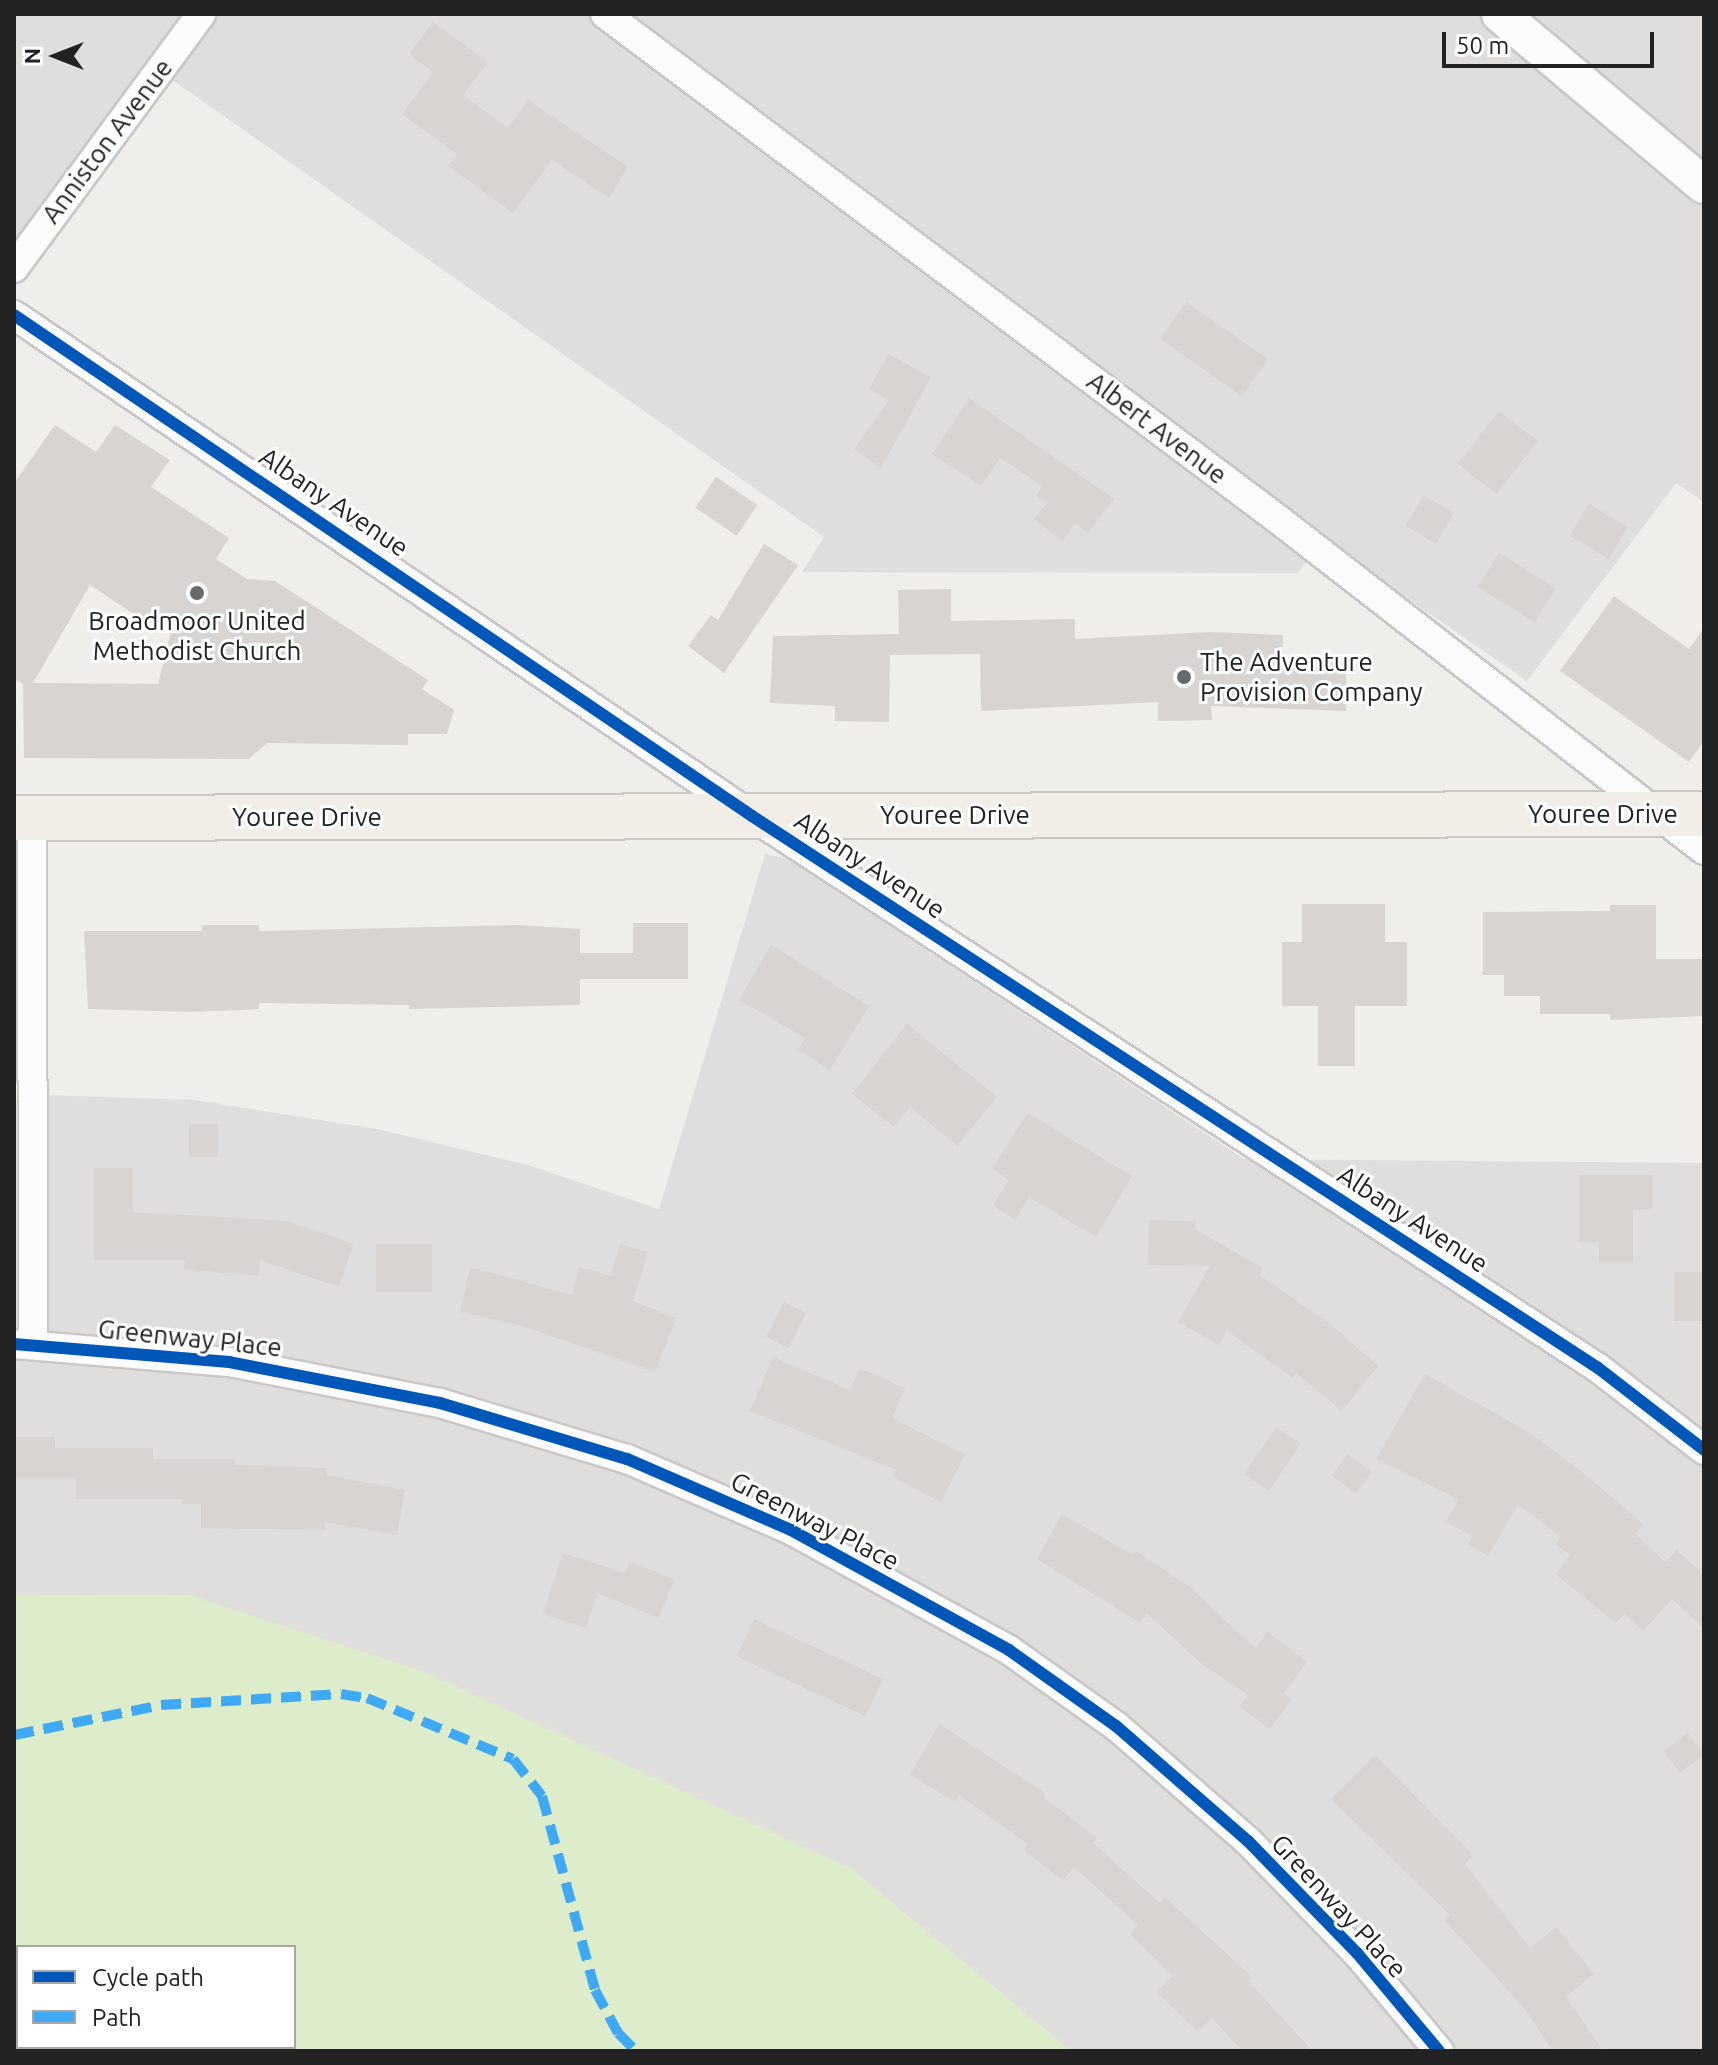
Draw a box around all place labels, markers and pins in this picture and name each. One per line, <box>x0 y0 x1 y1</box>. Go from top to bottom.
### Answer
marker: Broadmoor United Methodist Church <box>188 584 206 602</box>
place label: Broadmoor United Methodist Church <box>88 605 306 666</box>
place label: The Adventure Provision Company <box>1200 646 1422 708</box>
marker: The Adventure Provision Company <box>1175 668 1193 686</box>

